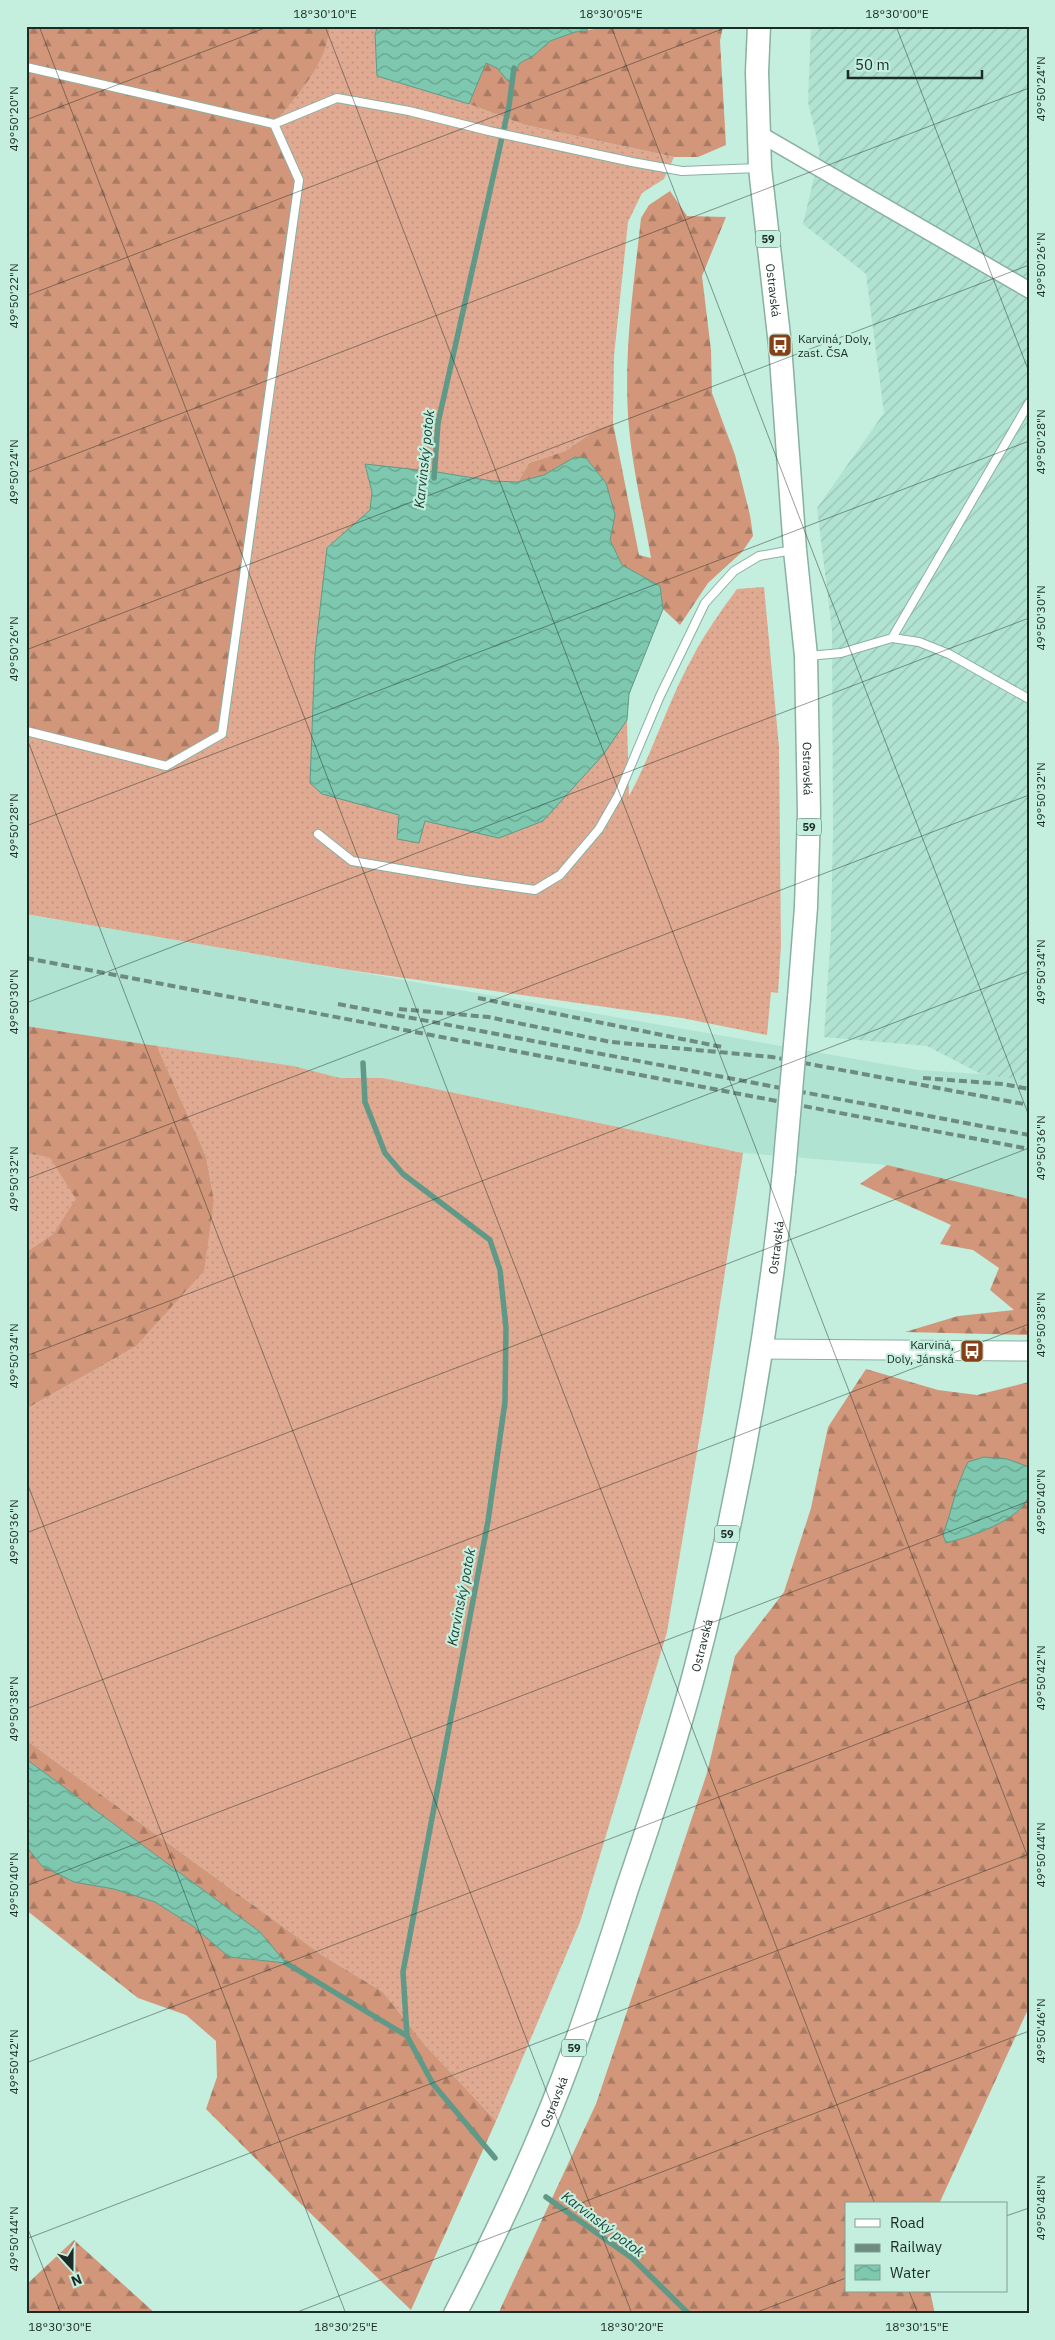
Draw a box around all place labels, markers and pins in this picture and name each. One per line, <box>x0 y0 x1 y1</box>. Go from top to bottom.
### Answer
place label: Karviná, Doly, zast. ČSA <box>798 331 871 360</box>
bus stop icon: Karviná, Doly, zast. ČSA <box>767 332 793 358</box>
place label: Karviná, Doly, Jánská <box>887 1337 955 1366</box>
bus stop icon: Karviná, Doly, Jánská <box>959 1338 985 1364</box>

